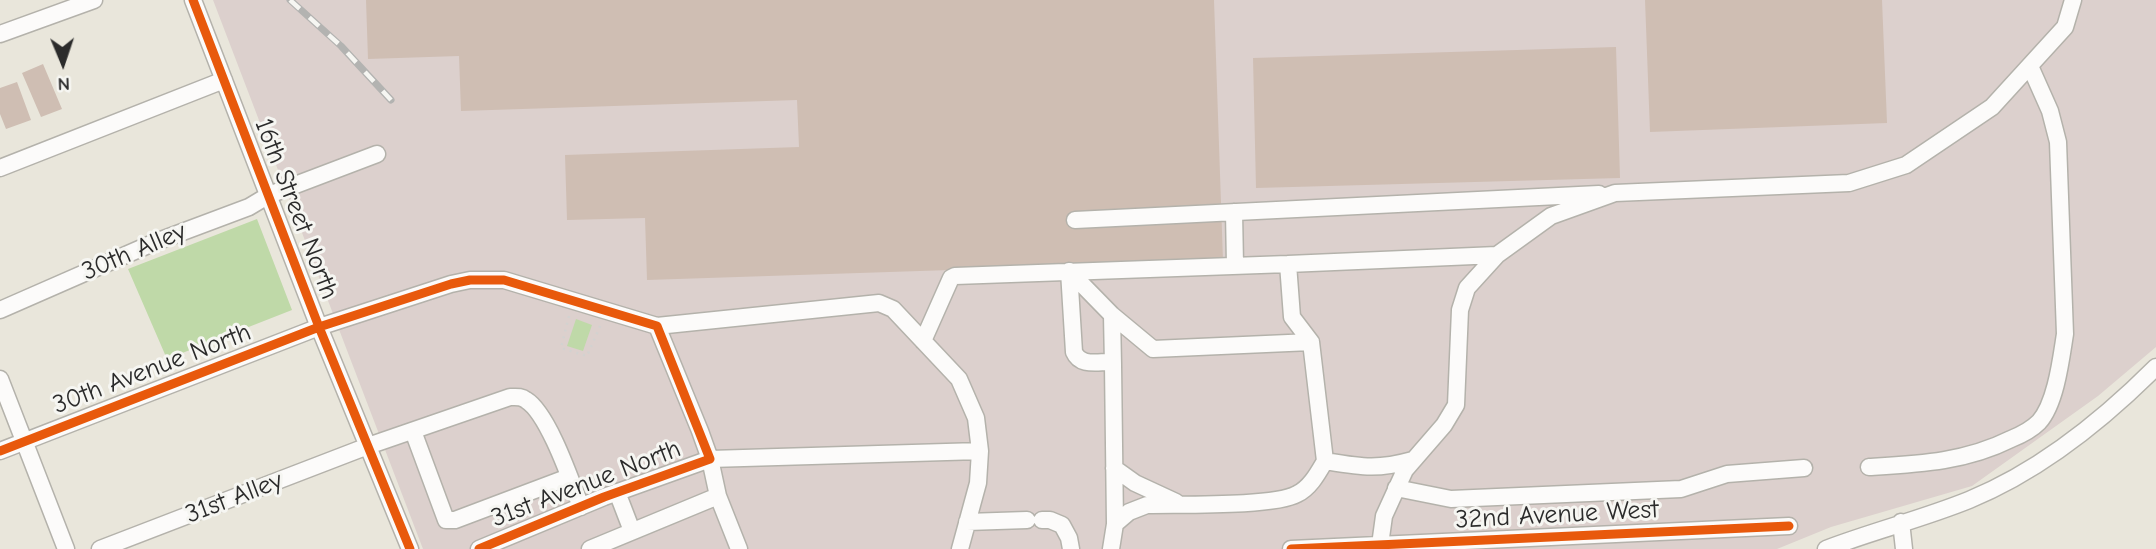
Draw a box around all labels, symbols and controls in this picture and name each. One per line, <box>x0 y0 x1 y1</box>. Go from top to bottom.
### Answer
north arrow <box>28 28 98 98</box>
text: N <box>57 73 70 95</box>
street label: 16th Street North <box>247 114 345 304</box>
street label: 30th Alley <box>77 216 191 288</box>
street label: 30th Avenue North <box>49 317 255 421</box>
street label: 31st Avenue North <box>487 433 685 535</box>
street label: 31st Alley <box>181 465 287 531</box>
street label: 32nd Avenue West <box>1455 494 1659 536</box>

